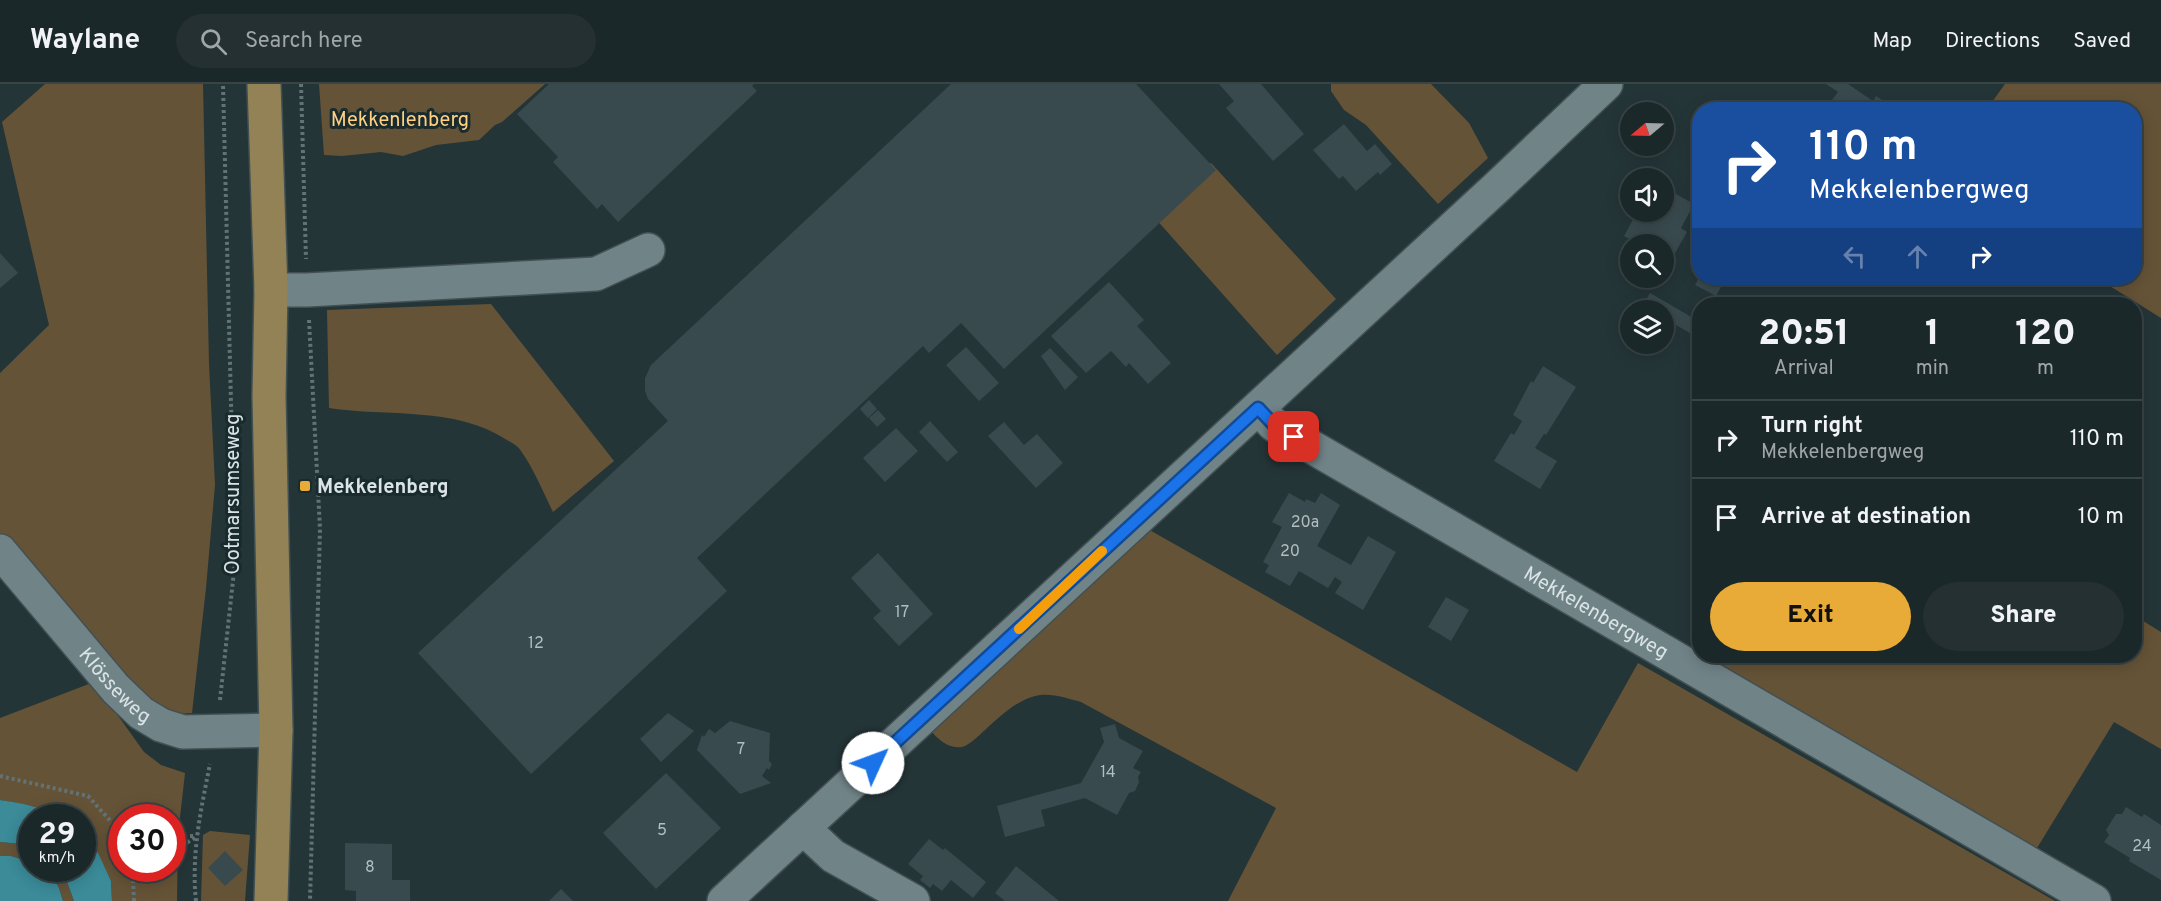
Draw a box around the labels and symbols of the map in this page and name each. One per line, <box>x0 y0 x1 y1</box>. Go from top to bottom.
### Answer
north arrow <box>1620 102 1674 156</box>
park label: Mekkenlenberg <box>331 108 469 134</box>
pin <box>1268 411 1319 462</box>
street label: Ootmarsumseweg <box>221 413 247 575</box>
place label: Mekkelenberg <box>317 475 448 501</box>
marker: Mekkelenberg <box>298 479 312 493</box>
house number: 20a <box>1291 513 1319 533</box>
house number: 20 <box>1280 542 1300 562</box>
street label: Mekkelenbergweg <box>1518 562 1672 666</box>
house number: 17 <box>895 603 909 623</box>
house number: 12 <box>528 634 544 654</box>
street label: Klösseweg <box>72 643 155 731</box>
position arrow <box>841 731 905 795</box>
house number: 7 <box>737 740 745 760</box>
house number: 14 <box>1100 763 1116 783</box>
speed limit sign: 30 <box>108 804 186 882</box>
house number: 5 <box>657 821 667 841</box>
house number: 24 <box>2132 837 2152 857</box>
house number: 8 <box>365 858 375 878</box>

